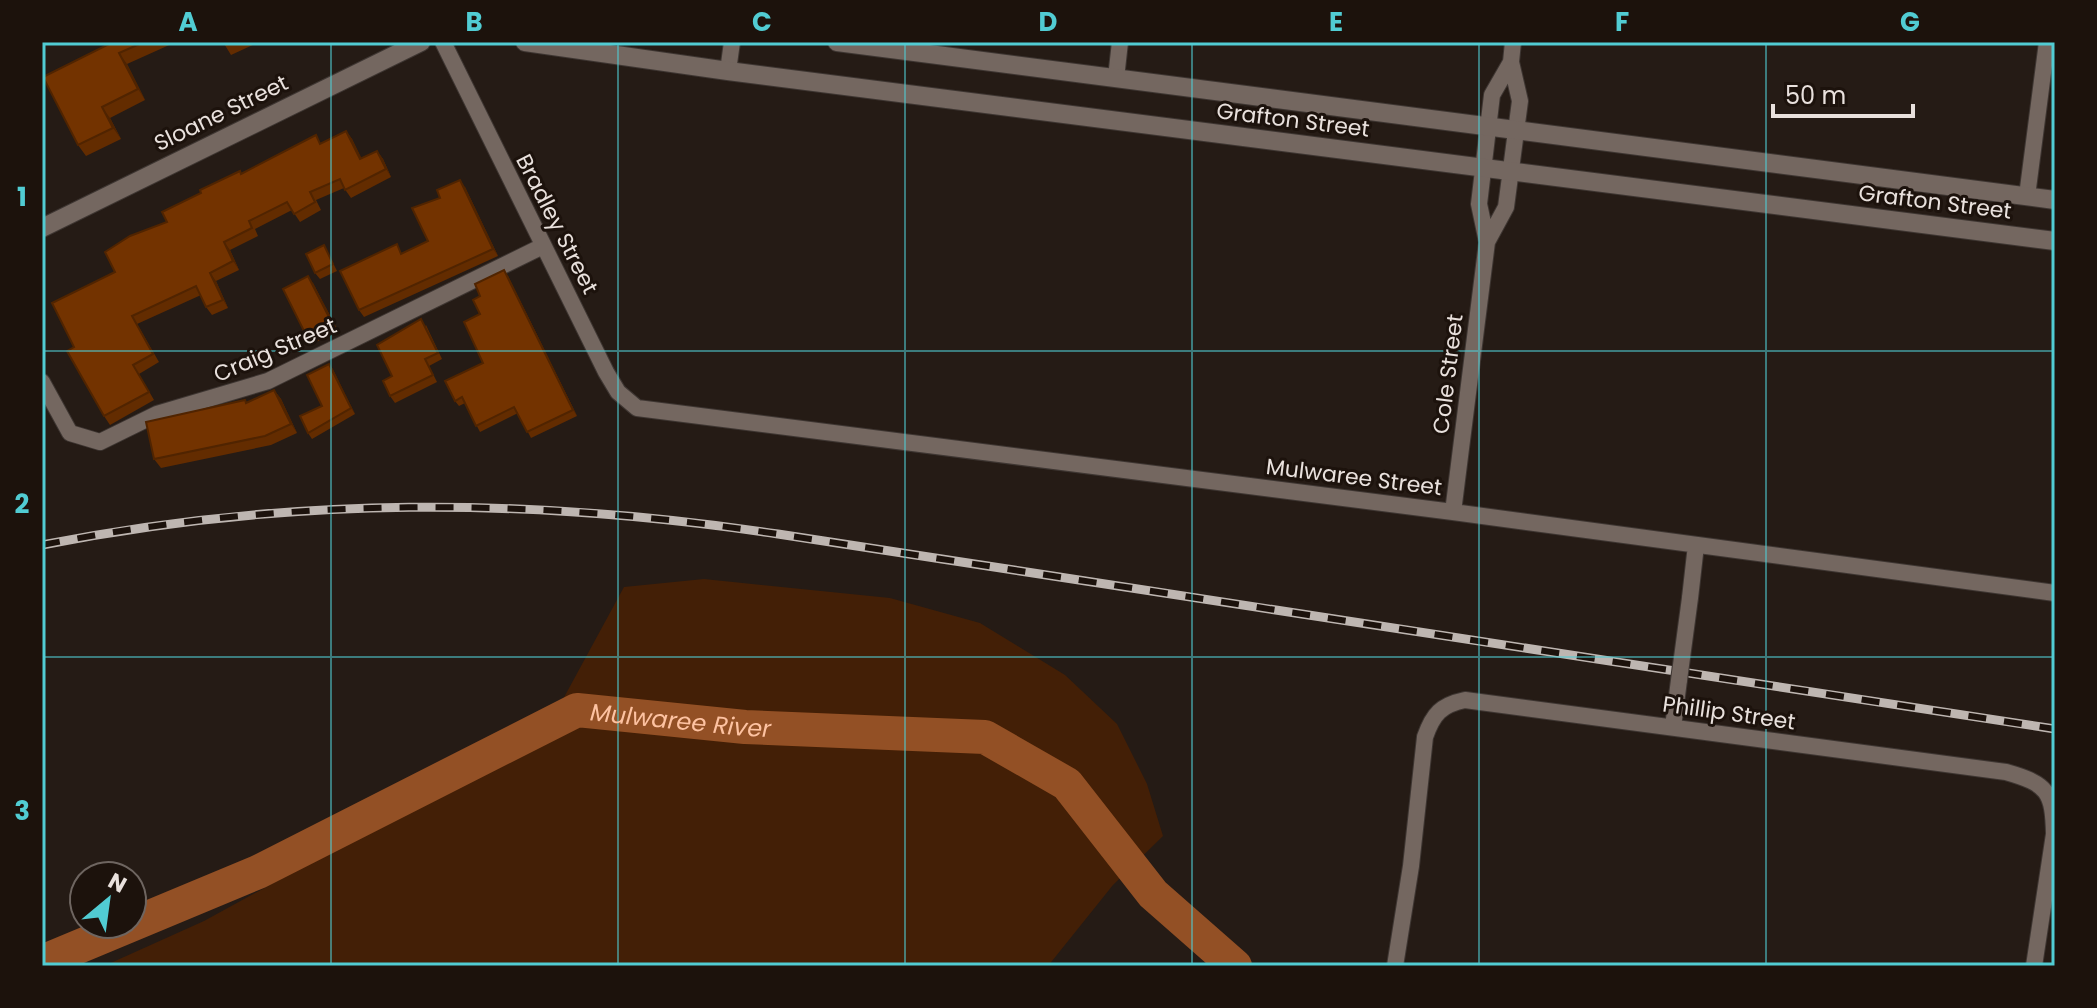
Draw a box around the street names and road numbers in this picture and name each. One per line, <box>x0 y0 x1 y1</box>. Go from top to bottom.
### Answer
street label: Sloane Street <box>149 67 293 159</box>
street label: Grafton Street <box>1215 95 1371 145</box>
street label: Bradley Street <box>508 149 606 299</box>
street label: Grafton Street <box>1857 177 2013 227</box>
street label: Craig Street <box>209 310 341 390</box>
street label: Cole Street <box>1425 312 1471 436</box>
street label: Mulwaree Street <box>1264 451 1444 503</box>
street label: Phillip Street <box>1661 688 1797 738</box>

